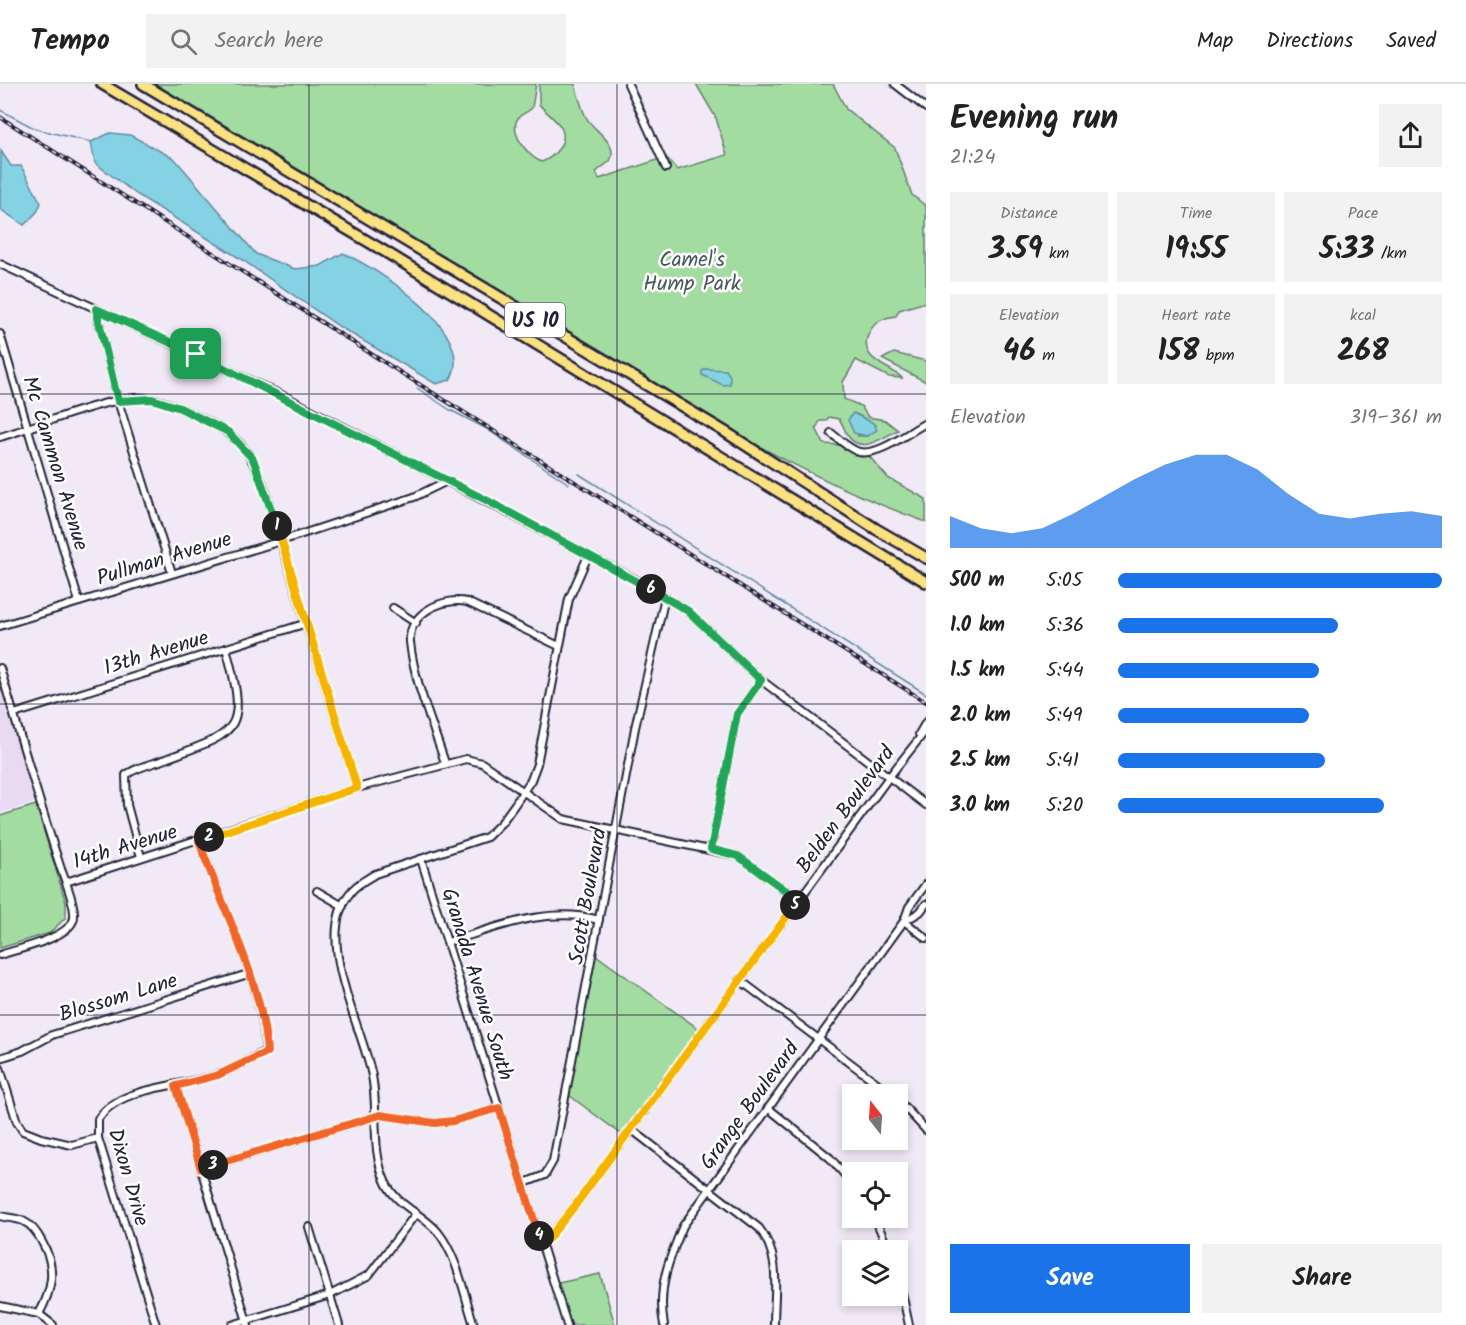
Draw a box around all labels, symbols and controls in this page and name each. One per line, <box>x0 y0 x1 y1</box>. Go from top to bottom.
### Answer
search box <box>146 14 566 68</box>
text: Tempo <box>30 19 110 64</box>
text: Search here <box>215 24 323 59</box>
icon: search <box>167 25 200 58</box>
text: Map <box>1197 25 1233 58</box>
text: Directions <box>1266 25 1353 58</box>
text: Saved <box>1386 25 1436 58</box>
text: Evening run <box>950 93 1118 146</box>
button: share <box>1379 104 1442 167</box>
text: 21:24 <box>950 142 995 174</box>
text: Distance <box>1000 201 1058 226</box>
text: Time <box>1180 201 1212 226</box>
text: Pace <box>1348 201 1378 226</box>
text: 3.59 <box>989 226 1043 274</box>
text: 19:55 <box>1165 226 1227 274</box>
text: 5:33 <box>1319 226 1375 274</box>
text: km <box>1043 241 1069 266</box>
text: /km <box>1375 241 1407 266</box>
park label: Camel's Hump Park <box>643 244 741 301</box>
road number: US 10 <box>505 303 565 337</box>
text: Elevation <box>999 303 1059 328</box>
text: Heart rate <box>1161 303 1231 328</box>
text: kcal <box>1350 303 1376 328</box>
pin <box>170 328 221 379</box>
text: 46 <box>1003 328 1036 376</box>
text: 158 <box>1157 328 1199 376</box>
text: 268 <box>1337 328 1389 376</box>
icon: arrive <box>179 337 212 370</box>
text: m <box>1036 343 1055 368</box>
text: bpm <box>1199 343 1235 368</box>
street label: Mc Cammon Avenue <box>12 372 97 555</box>
text: Elevation <box>950 402 1026 434</box>
text: 319–361 m <box>1350 402 1442 434</box>
pin: 1 <box>262 511 292 541</box>
text: 1 <box>275 513 279 538</box>
street label: Pullman Avenue <box>93 523 237 596</box>
text: 500 m <box>950 565 1005 597</box>
text: 5:05 <box>1046 565 1082 597</box>
pin: 6 <box>636 574 666 604</box>
text: 6 <box>647 576 655 601</box>
text: 1.0 km <box>950 610 1005 642</box>
text: 5:36 <box>1046 610 1084 642</box>
street label: 13th Avenue <box>100 622 214 685</box>
text: 1.5 km <box>950 655 1005 687</box>
text: 5:44 <box>1046 655 1084 687</box>
text: 2.0 km <box>950 700 1011 732</box>
text: 5:49 <box>1046 700 1082 732</box>
street label: Belden Boulevard <box>788 739 904 881</box>
text: 2.5 km <box>950 745 1010 777</box>
text: 5:41 <box>1046 745 1079 777</box>
text: 3.0 km <box>950 790 1010 822</box>
text: 5:20 <box>1046 790 1083 822</box>
street label: 14th Avenue <box>69 816 182 879</box>
pin: 2 <box>194 822 224 852</box>
text: 2 <box>204 824 214 849</box>
street label: Scott Boulevard <box>560 825 617 967</box>
street label: Granada Avenue South <box>432 884 522 1085</box>
pin: 5 <box>780 890 810 920</box>
text: 5 <box>791 892 799 917</box>
street label: Blossom Lane <box>55 965 182 1032</box>
street label: Grange Boulevard <box>692 1034 809 1177</box>
north arrow <box>842 1084 908 1150</box>
map controls <box>842 1084 908 1306</box>
street label: Dixon Drive <box>98 1125 157 1231</box>
pin: 3 <box>198 1150 228 1180</box>
text: 3 <box>209 1152 217 1177</box>
button: locate <box>842 1162 908 1228</box>
pin: 4 <box>524 1221 554 1251</box>
text: 4 <box>535 1223 543 1248</box>
button: layers <box>842 1240 908 1306</box>
button: Save <box>950 1244 1190 1313</box>
button: Share <box>1202 1244 1442 1313</box>

